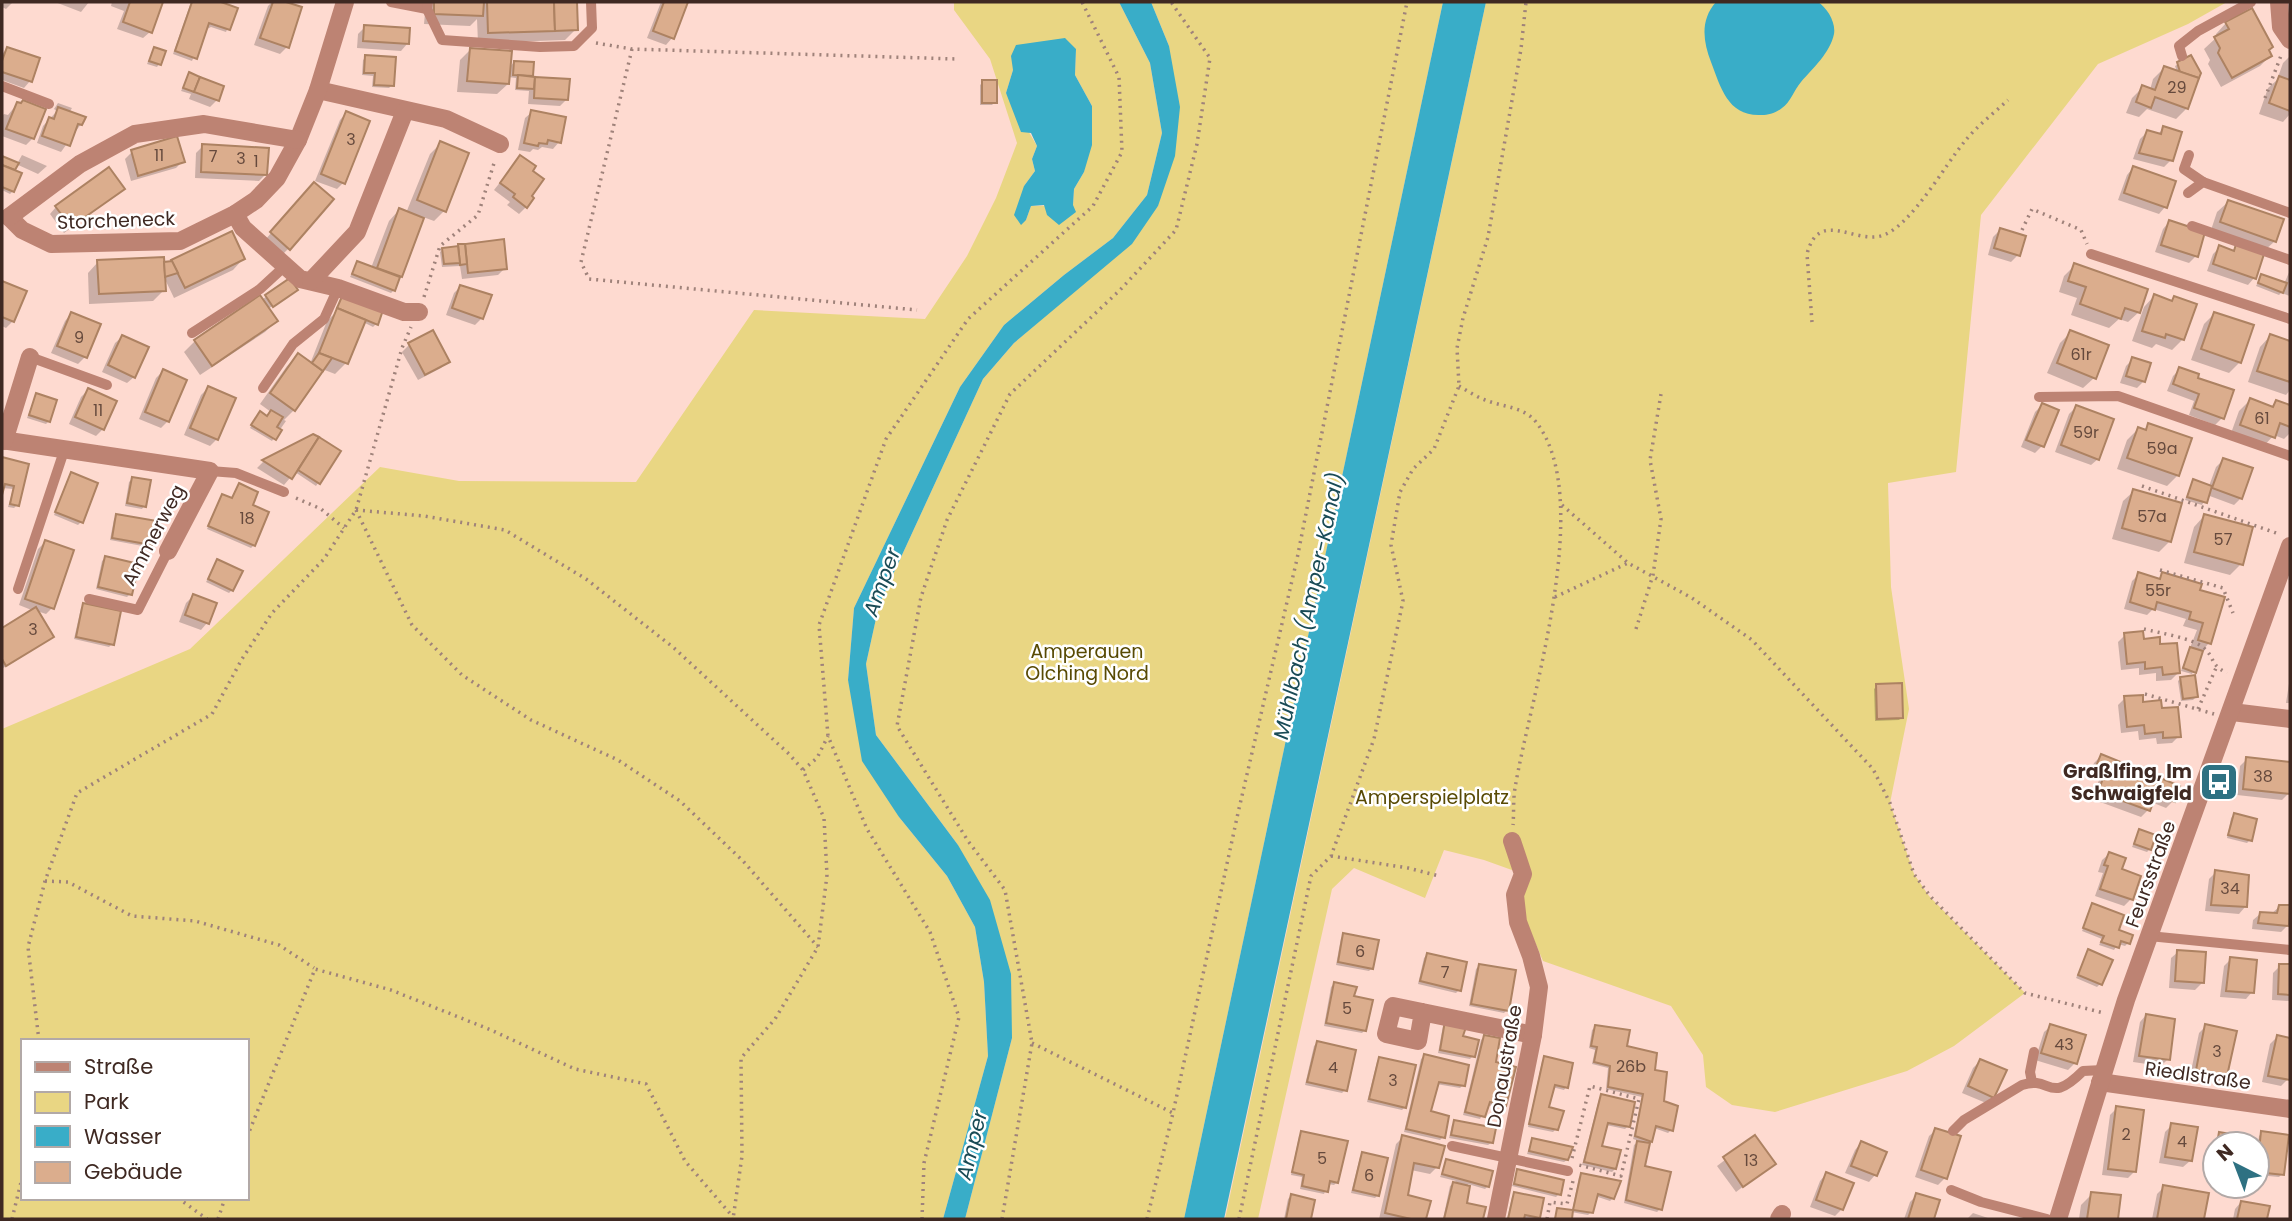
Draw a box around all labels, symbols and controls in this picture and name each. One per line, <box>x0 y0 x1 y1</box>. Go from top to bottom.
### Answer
house number: 29 <box>2167 76 2187 99</box>
house number: 3 <box>346 128 356 151</box>
house number: 11 <box>154 144 164 167</box>
house number: 7 <box>209 145 218 168</box>
house number: 3 <box>236 147 246 170</box>
house number: 1 <box>253 150 259 173</box>
street label: Storcheneck <box>57 205 176 236</box>
house number: 9 <box>74 326 84 349</box>
house number: 61r <box>2070 343 2092 366</box>
house number: 11 <box>93 399 103 422</box>
house number: 61 <box>2254 407 2270 430</box>
house number: 59r <box>2073 421 2099 444</box>
house number: 59a <box>2147 437 2177 460</box>
water label: Mühlbach (Amper-Kanal) <box>1266 470 1351 742</box>
street label: Ammerweg <box>115 480 191 591</box>
house number: 57a <box>2137 505 2167 528</box>
house number: 18 <box>239 507 255 530</box>
house number: 57 <box>2214 528 2233 551</box>
water label: Amper <box>855 542 908 621</box>
house number: 55r <box>2145 579 2171 602</box>
house number: 3 <box>28 618 38 641</box>
park label: Amperauen Olching Nord <box>1025 638 1149 687</box>
place label: Graßlfing, Im Schwaigfeld <box>2063 758 2192 807</box>
bus stop icon: Graßlfing, Im Schwaigfeld <box>2198 761 2240 803</box>
house number: 38 <box>2253 765 2273 788</box>
park label: Amperspielplatz <box>1355 784 1509 811</box>
street label: Feursstraße <box>2119 817 2182 931</box>
house number: 34 <box>2220 877 2240 900</box>
house number: 6 <box>1355 940 1365 963</box>
house number: 7 <box>1441 961 1450 984</box>
house number: 5 <box>1342 997 1352 1020</box>
street label: Donaustraße <box>1480 1003 1529 1130</box>
house number: 43 <box>2054 1033 2074 1056</box>
legend <box>21 1039 248 1200</box>
house number: 3 <box>2212 1040 2222 1063</box>
text: Straße <box>84 1052 153 1081</box>
house number: 26b <box>1616 1055 1646 1078</box>
street label: Riedlstraße <box>2143 1055 2253 1096</box>
house number: 4 <box>1328 1056 1338 1079</box>
house number: 3 <box>1388 1069 1398 1092</box>
text: Park <box>84 1087 129 1116</box>
water label: Amper <box>949 1106 994 1184</box>
text: Wasser <box>84 1122 162 1151</box>
house number: 2 <box>2121 1123 2131 1146</box>
house number: 4 <box>2177 1130 2187 1153</box>
north arrow <box>2201 1130 2271 1200</box>
text: N <box>2211 1138 2239 1168</box>
house number: 5 <box>1317 1147 1327 1170</box>
house number: 13 <box>1744 1149 1758 1172</box>
text: Gebäude <box>84 1157 182 1186</box>
house number: 6 <box>1364 1164 1374 1187</box>

